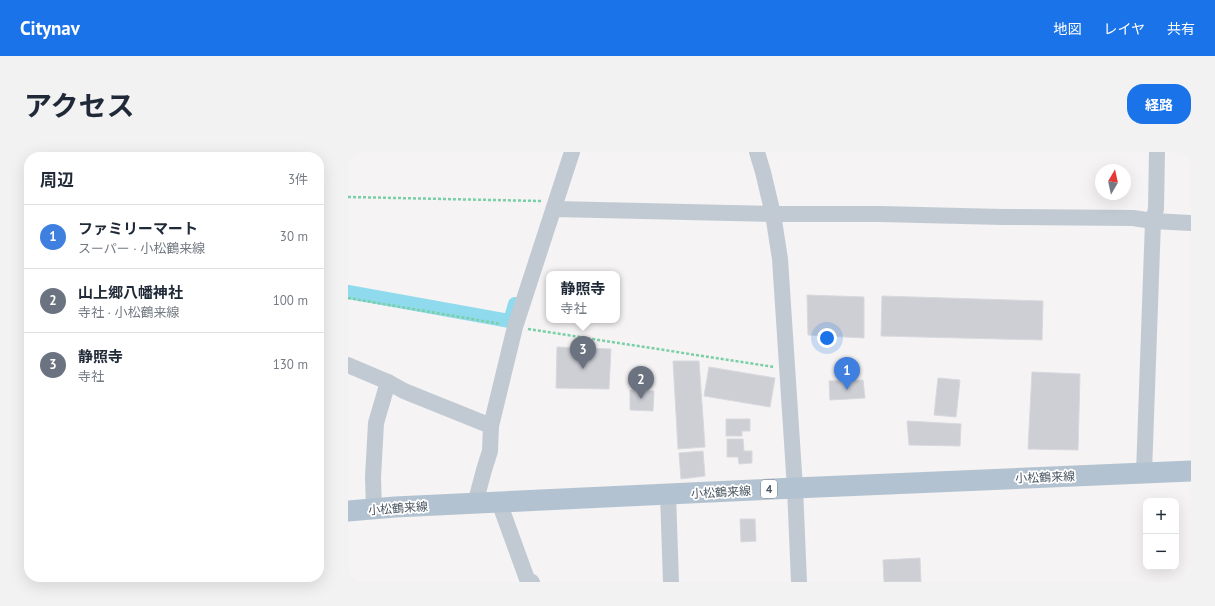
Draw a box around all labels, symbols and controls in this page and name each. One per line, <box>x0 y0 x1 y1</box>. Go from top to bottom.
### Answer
text: Citynav <box>20 16 80 40</box>
text: 地図 <box>1053 20 1081 38</box>
text: レイヤ <box>1103 20 1145 38</box>
text: 共有 <box>1167 20 1195 38</box>
button: 経路 <box>1127 84 1191 124</box>
text: アクセス <box>24 87 135 124</box>
north arrow <box>1095 164 1131 200</box>
text: 周辺 <box>40 169 74 191</box>
text: 3件 <box>288 171 308 188</box>
text: ファミリーマート <box>78 219 198 238</box>
text: 1 <box>49 228 57 245</box>
text: 30 m <box>280 228 308 245</box>
text: スーパー · 小松鶴来線 <box>78 240 205 257</box>
popup <box>546 271 620 323</box>
text: 静照寺 <box>560 279 606 298</box>
text: 山上郷八幡神社 <box>78 283 183 302</box>
text: 2 <box>49 292 57 309</box>
text: 100 m <box>273 292 308 309</box>
text: 寺社 <box>560 300 587 317</box>
text: 寺社 · 小松鶴来線 <box>78 304 179 321</box>
your location <box>817 328 837 348</box>
pin: 3 <box>570 336 596 369</box>
text: 静照寺 <box>78 347 123 366</box>
text: 3 <box>49 356 57 373</box>
text: 130 m <box>273 356 308 373</box>
pin: 1 <box>834 357 860 390</box>
pin: 2 <box>628 366 654 399</box>
text: 寺社 <box>78 368 104 385</box>
street label: 小松鶴来線 <box>1015 468 1075 486</box>
road number: 4 <box>761 480 777 498</box>
street label: 小松鶴来線 <box>691 483 751 501</box>
street label: 小松鶴来線 <box>368 498 428 518</box>
map controls <box>1143 498 1179 570</box>
button: + <box>1143 498 1179 534</box>
button: − <box>1143 534 1179 570</box>

